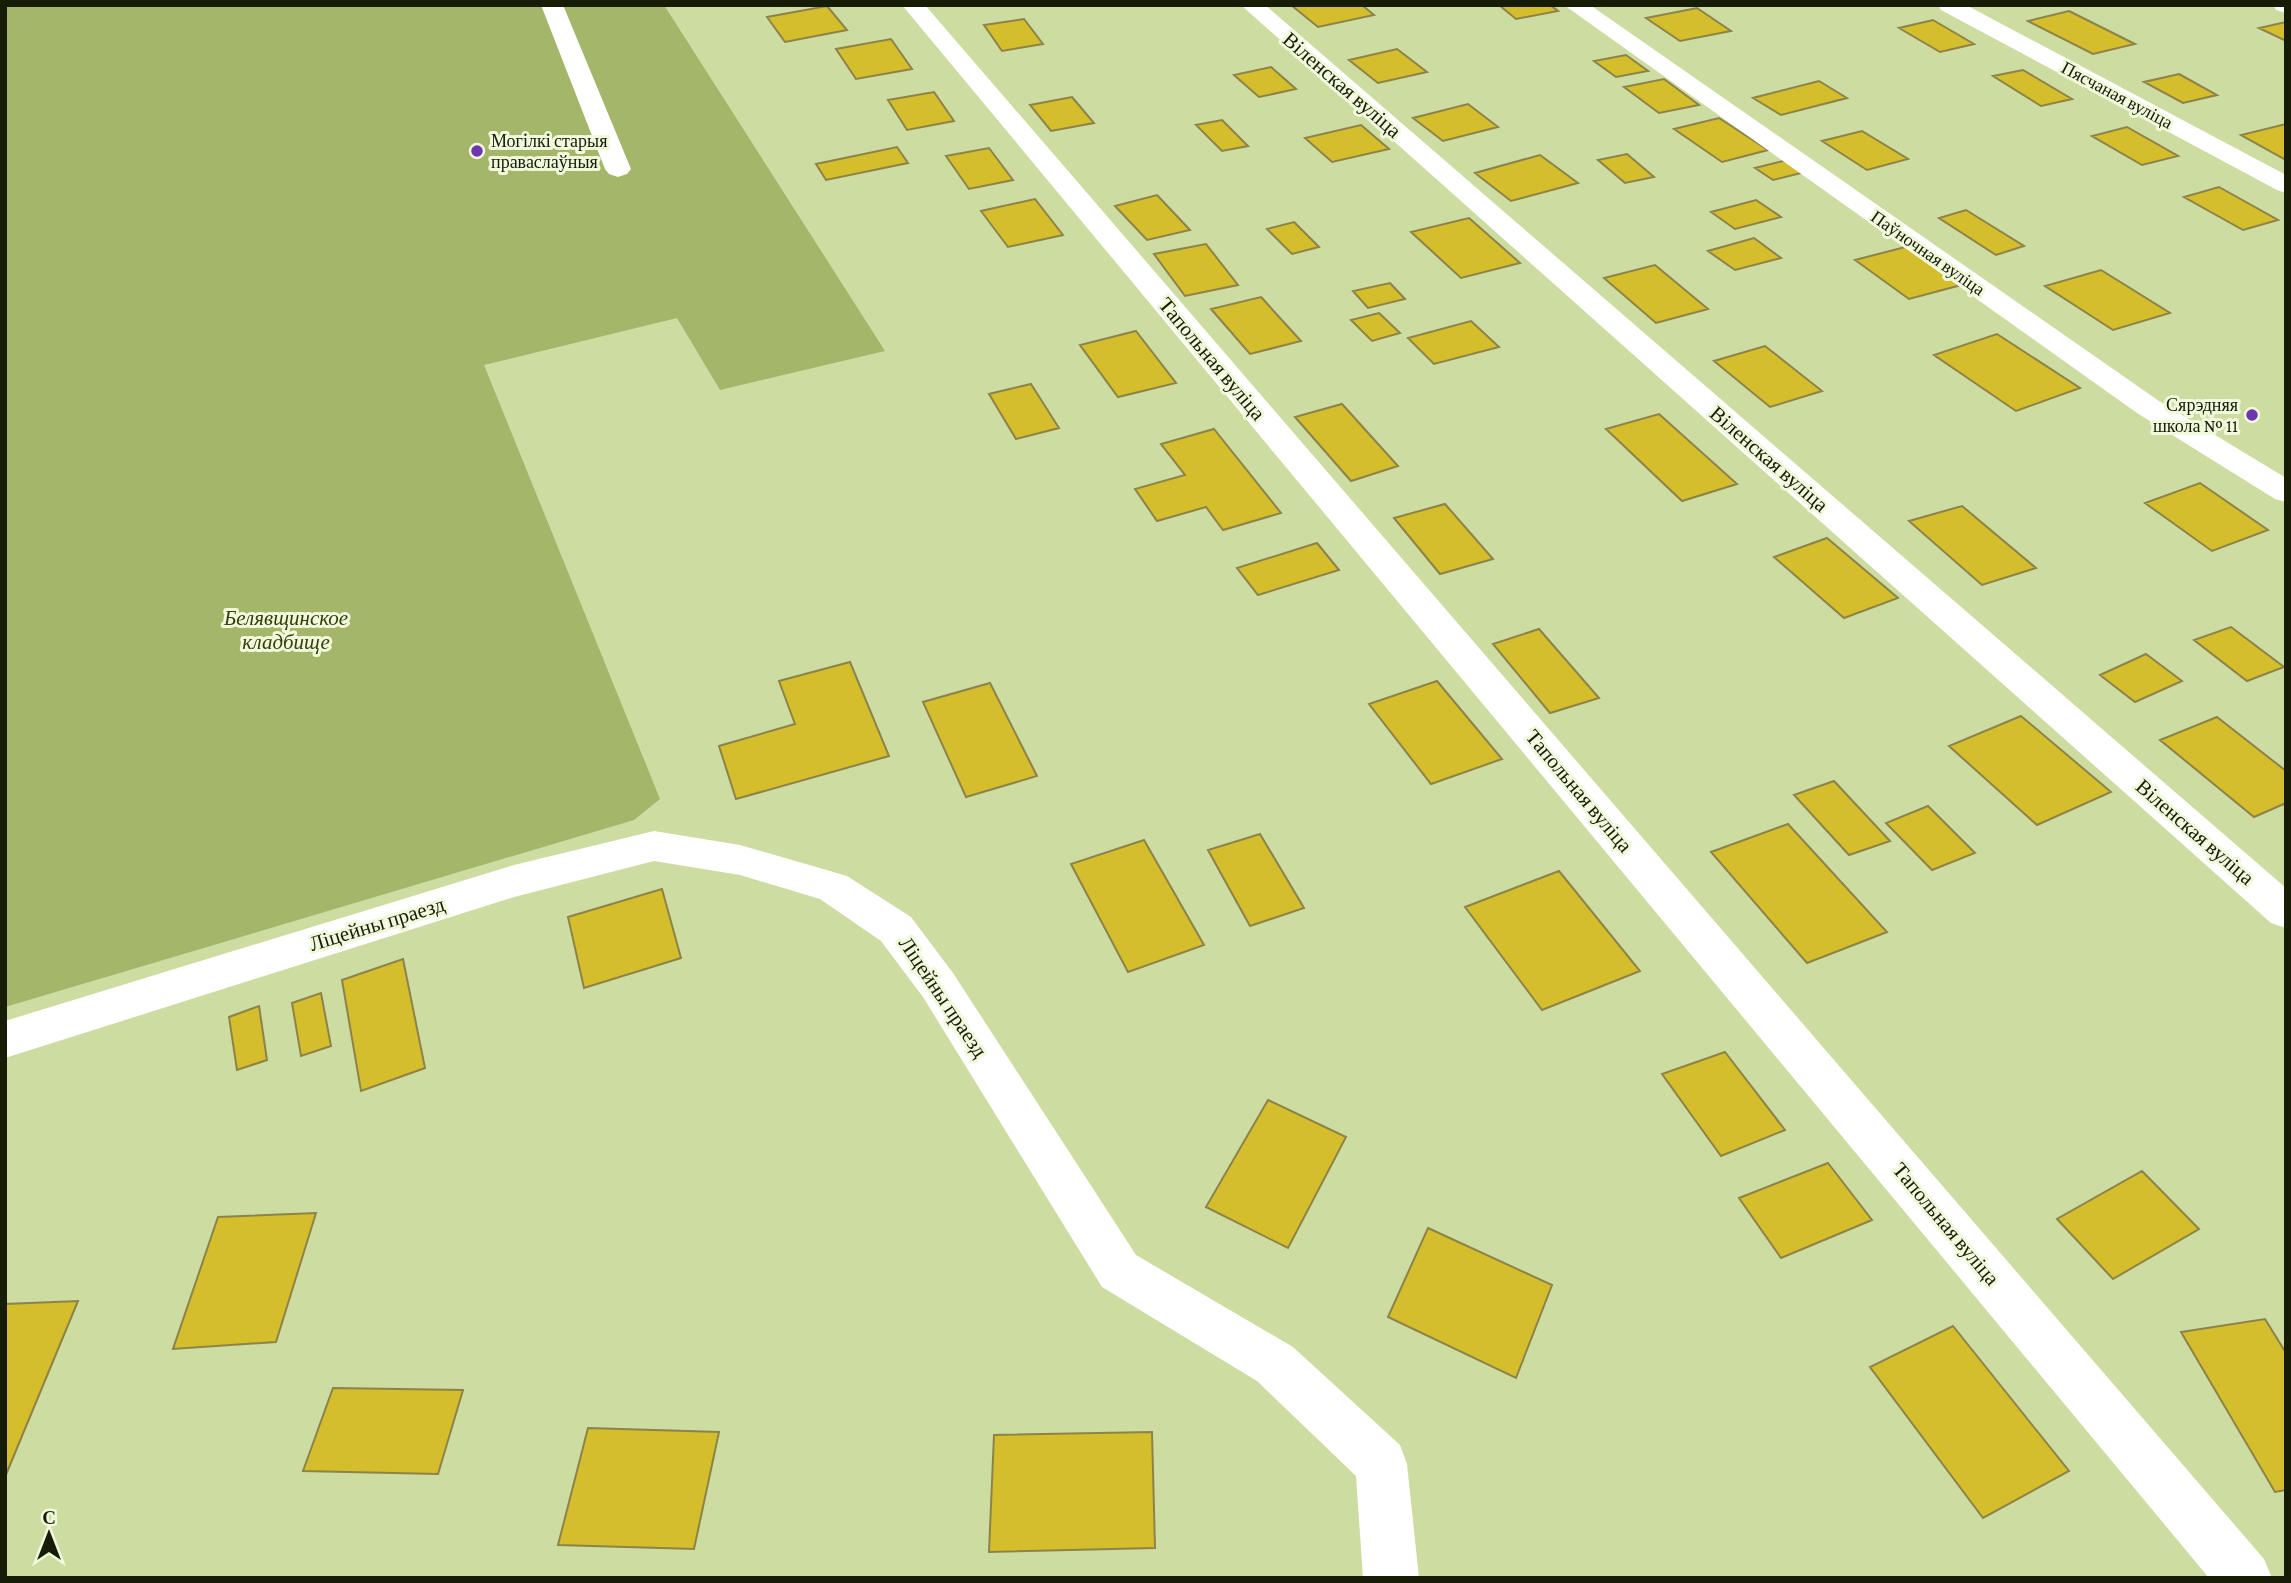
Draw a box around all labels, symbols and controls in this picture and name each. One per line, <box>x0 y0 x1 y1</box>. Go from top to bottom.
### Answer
street label: Віленская вуліца <box>1278 27 1406 143</box>
street label: Пясчаная вуліца <box>2058 57 2176 133</box>
place label: Могілкі старыя праваслаўныя <box>491 131 607 172</box>
marker: Могілкі старыя праваслаўныя <box>469 143 485 159</box>
street label: Паўночная вуліца <box>1867 206 1989 300</box>
street label: Тапольная вуліца <box>1154 293 1271 426</box>
place label: Сярэдняя школа № 11 <box>2153 395 2238 436</box>
street label: Віленская вуліца <box>1705 401 1833 517</box>
marker: Сярэдняя школа № 11 <box>2244 407 2260 423</box>
park label: Белявщинское кладбище <box>223 606 348 654</box>
street label: Тапольная вуліца <box>1521 725 1638 858</box>
street label: Віленская вуліца <box>2131 774 2259 890</box>
street label: Ліцейны праезд <box>306 892 448 956</box>
street label: Ліцейны праезд <box>894 932 992 1062</box>
street label: Тапольная вуліца <box>1888 1158 2005 1291</box>
north arrow <box>14 1499 84 1569</box>
text: С <box>42 1507 56 1528</box>

